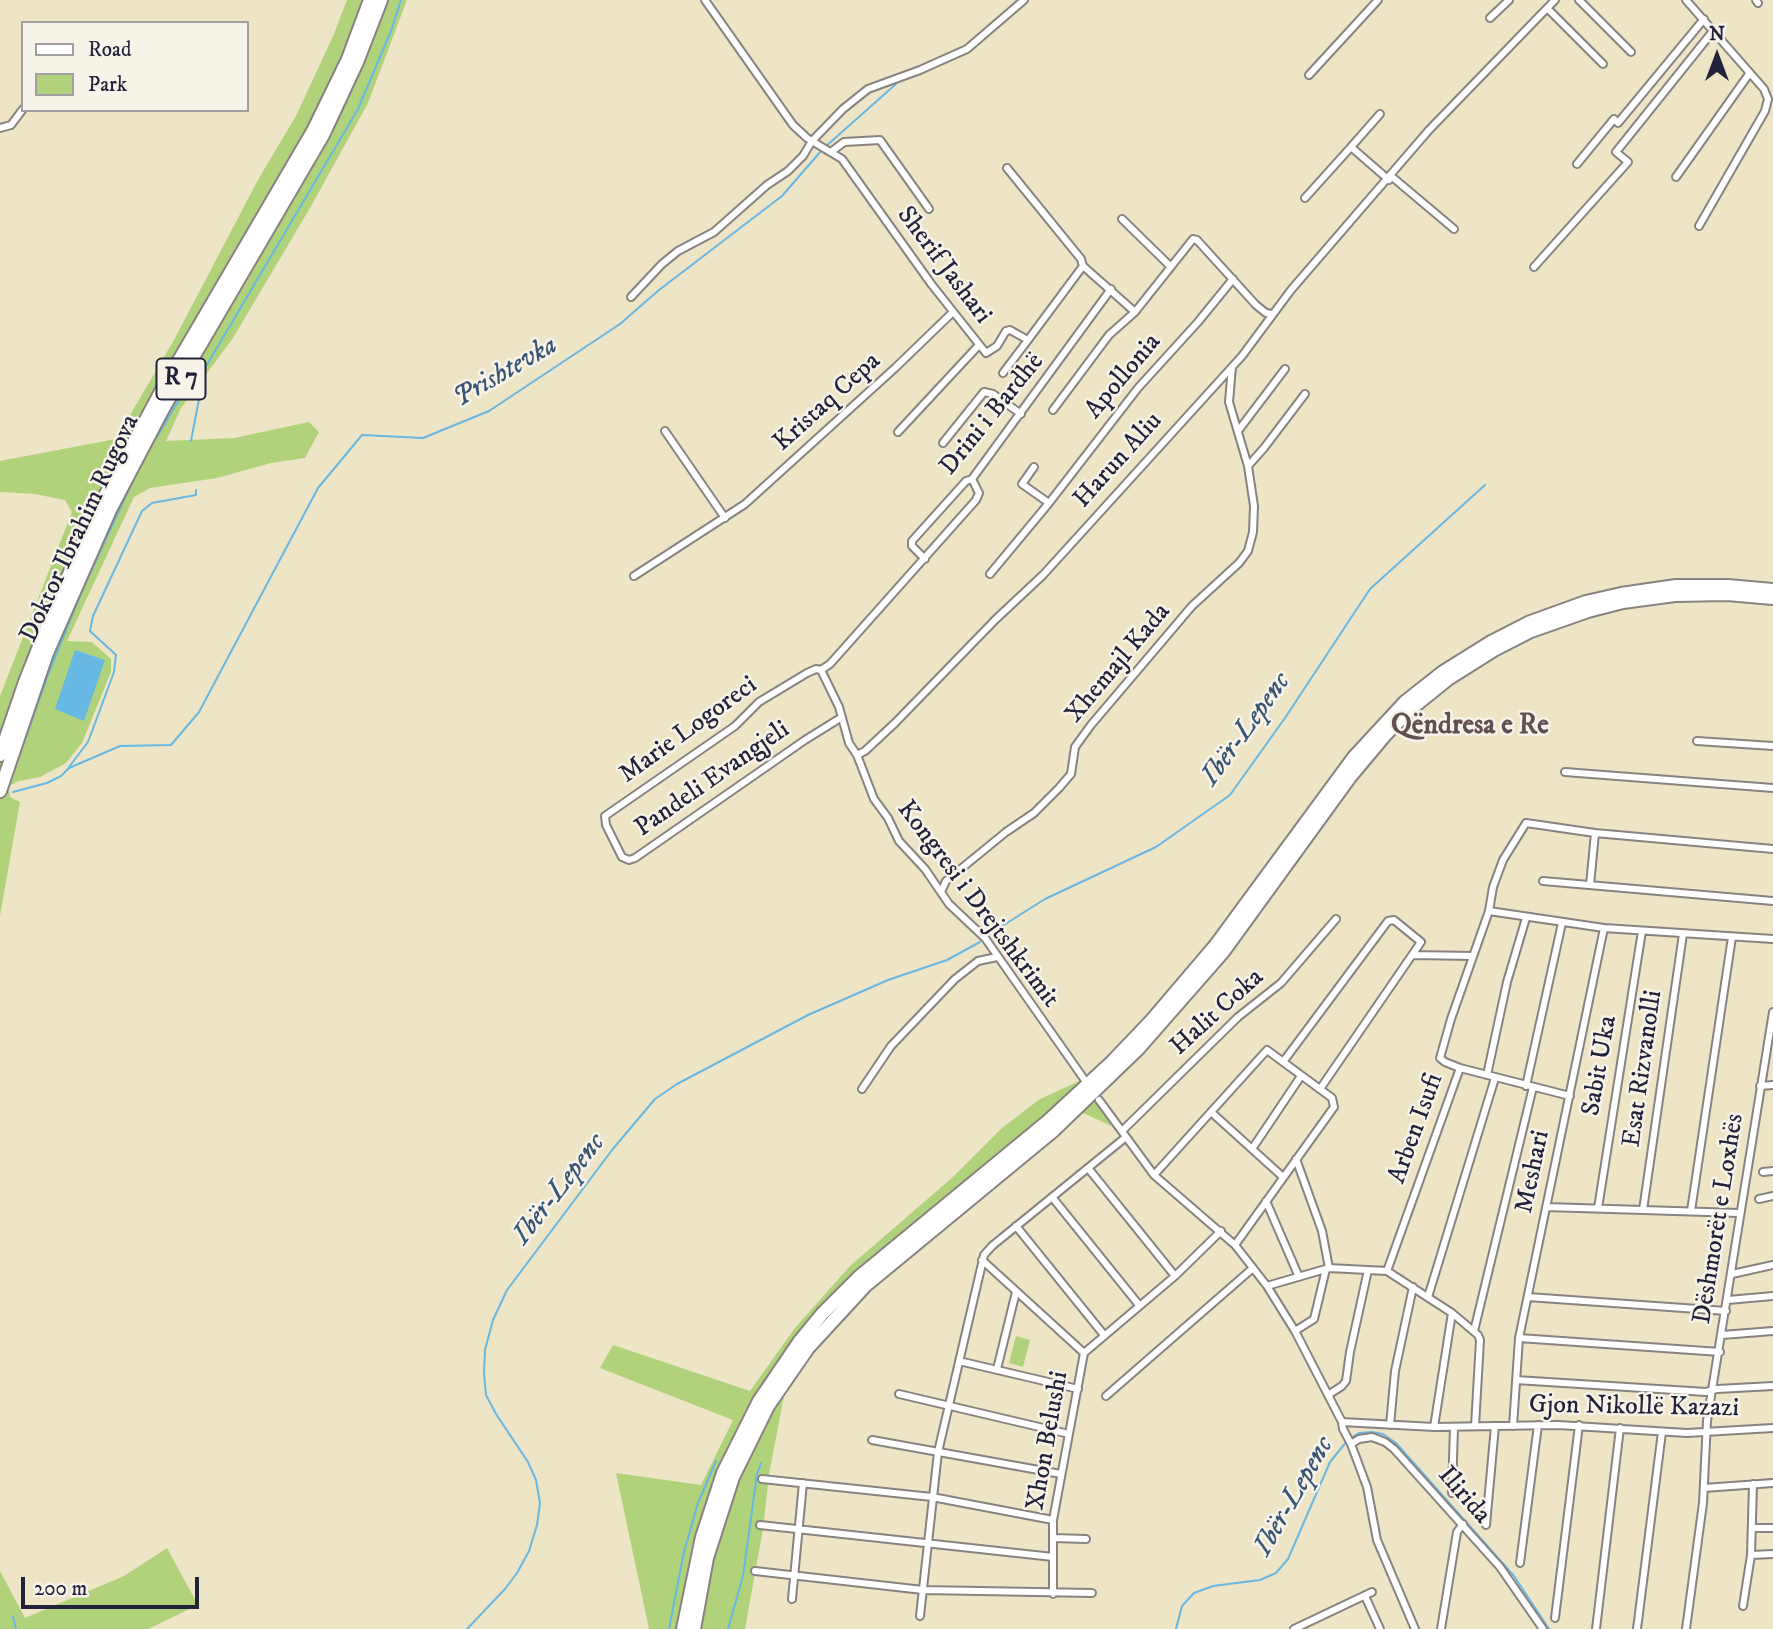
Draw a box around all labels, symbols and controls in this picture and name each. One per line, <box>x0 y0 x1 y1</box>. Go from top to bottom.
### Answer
legend <box>21 21 248 112</box>
north arrow <box>1682 21 1752 91</box>
text: N <box>1709 23 1725 46</box>
text: Road <box>88 37 132 63</box>
text: Park <box>88 72 127 98</box>
street label: Sherif Jashari <box>889 201 997 331</box>
street label: Apollonia <box>1079 328 1169 426</box>
water label: Prishtevka <box>448 330 564 416</box>
street label: Kristaq Cepa <box>768 347 888 459</box>
street label: Drini i Bardhë <box>934 348 1052 482</box>
road number: R 7 <box>156 358 206 400</box>
street label: Harun Aliu <box>1068 407 1170 515</box>
street label: Doktor Ibrahim Rugova <box>15 410 147 648</box>
street label: Xhemajl Kada <box>1060 598 1178 730</box>
water label: Ibër-Lepenc <box>1195 667 1299 793</box>
street label: Marie Logoreci <box>614 671 764 791</box>
district label: Qëndresa e Re <box>1391 710 1549 744</box>
street label: Pandeli Evangjeli <box>630 715 796 845</box>
street label: Kongresi i Drejtshkrimit <box>889 795 1065 1015</box>
street label: Halit Coka <box>1165 963 1271 1063</box>
street label: Esat Rizvanolli <box>1618 989 1670 1149</box>
street label: Sabit Uka <box>1577 1013 1625 1119</box>
street label: Arben Isufi <box>1383 1070 1451 1188</box>
street label: Dëshmorët e Loxhës <box>1688 1112 1752 1326</box>
water label: Ibër-Lepenc <box>506 1128 614 1252</box>
street label: Meshari <box>1510 1128 1558 1216</box>
street label: Xhon Belushi <box>1021 1369 1077 1513</box>
street label: Gjon Nikollë Kazazi <box>1529 1391 1739 1425</box>
water label: Ibër-Lepenc <box>1248 1432 1342 1562</box>
street label: Ilirida <box>1430 1461 1496 1531</box>
scale bar <box>24 1562 203 1606</box>
text: 200 m <box>34 1576 87 1602</box>

